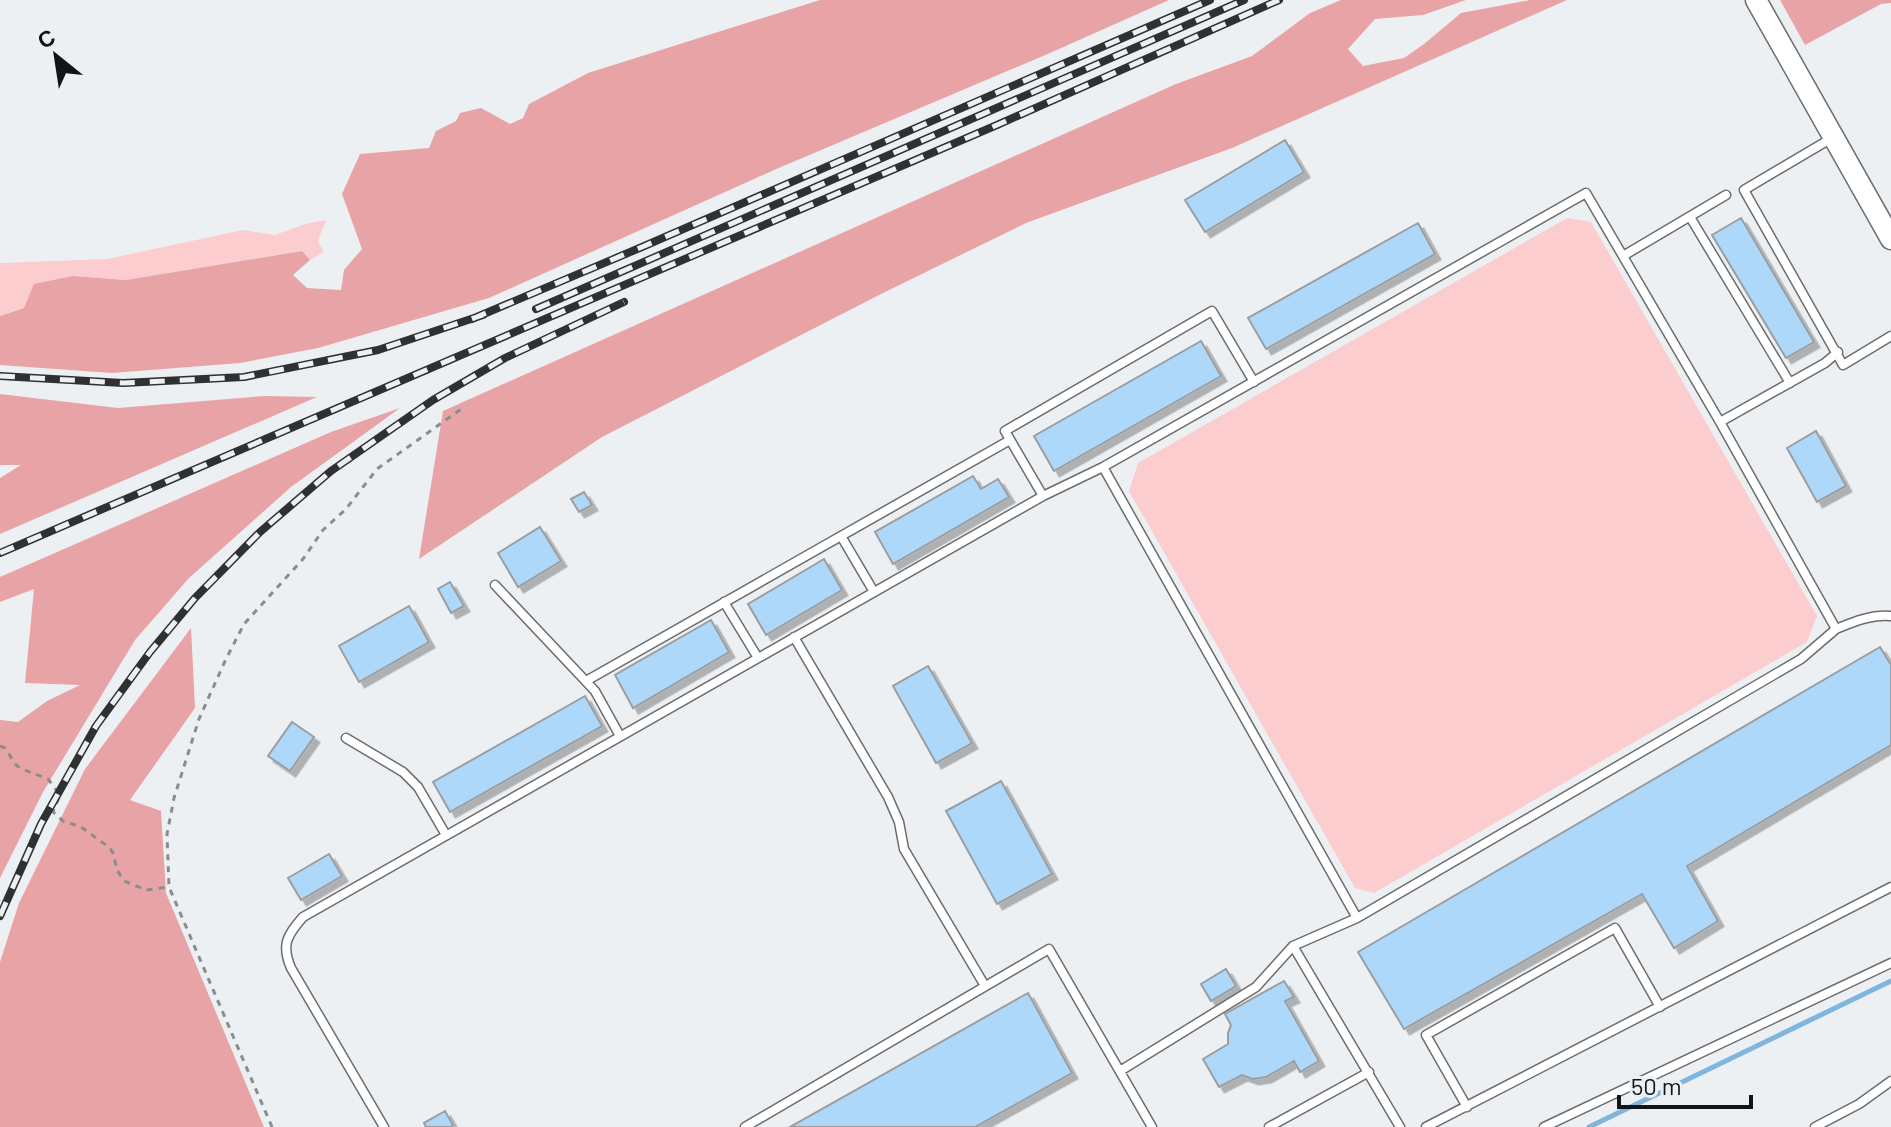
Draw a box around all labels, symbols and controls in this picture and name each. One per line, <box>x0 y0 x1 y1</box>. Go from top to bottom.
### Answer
north arrow <box>16 16 96 96</box>
text: С <box>32 23 59 53</box>
scale bar <box>1619 1059 1751 1109</box>
text: 50 m <box>1631 1071 1682 1100</box>

